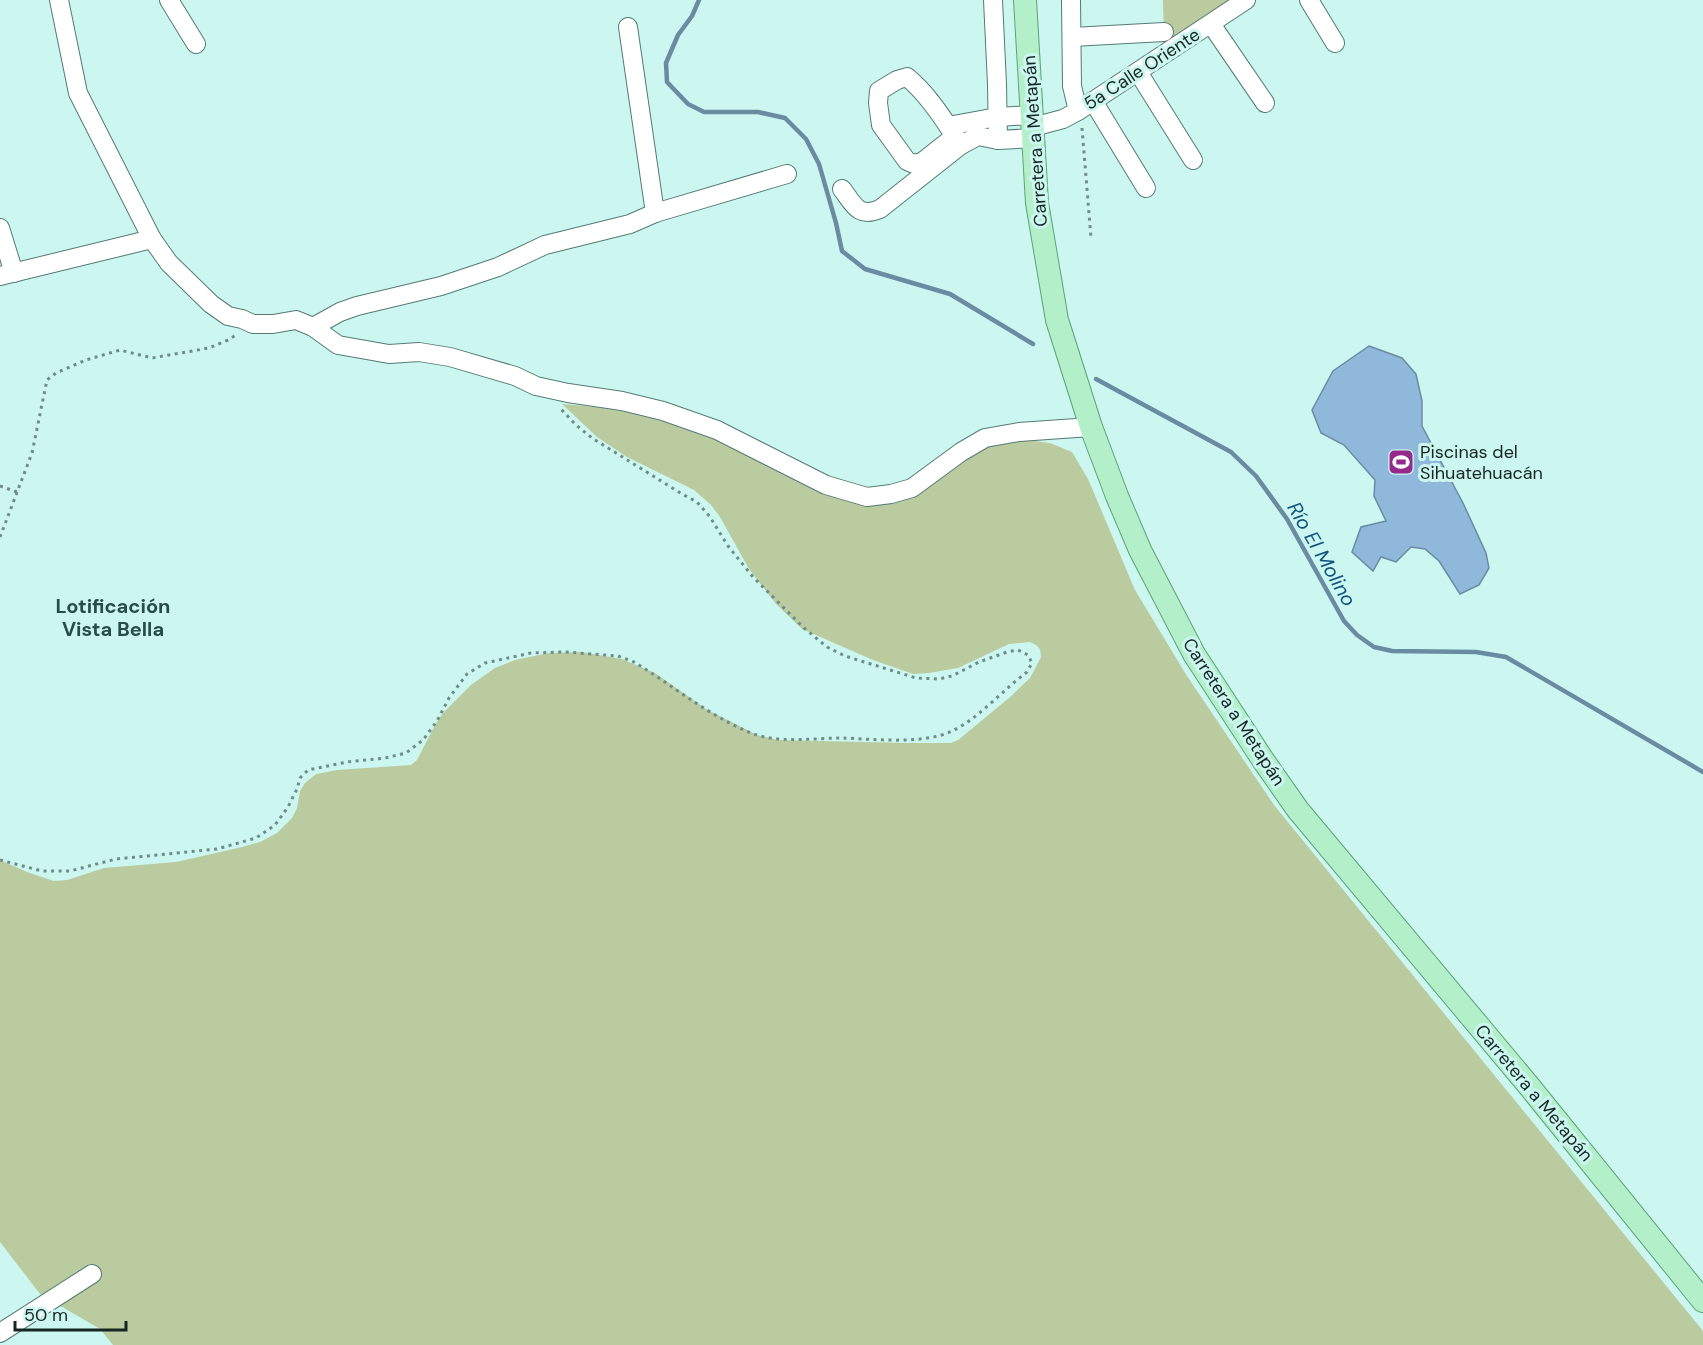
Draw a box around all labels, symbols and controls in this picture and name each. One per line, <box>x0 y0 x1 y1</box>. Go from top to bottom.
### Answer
street label: 5a Calle Oriente <box>1079 23 1205 115</box>
street label: Carretera a Metapán <box>1017 54 1053 228</box>
place label: Piscinas del Sihuatehuacán <box>1420 440 1543 485</box>
sports icon: Piscinas del Sihuatehuacán <box>1386 447 1416 477</box>
water label: Río El Molino <box>1282 497 1362 611</box>
district label: Lotificación Vista Bella <box>56 593 170 642</box>
street label: Carretera a Metapán <box>1177 633 1291 791</box>
street label: Carretera a Metapán <box>1470 1020 1598 1166</box>
scale bar <box>15 1294 126 1332</box>
text: 50 m <box>24 1303 68 1327</box>

